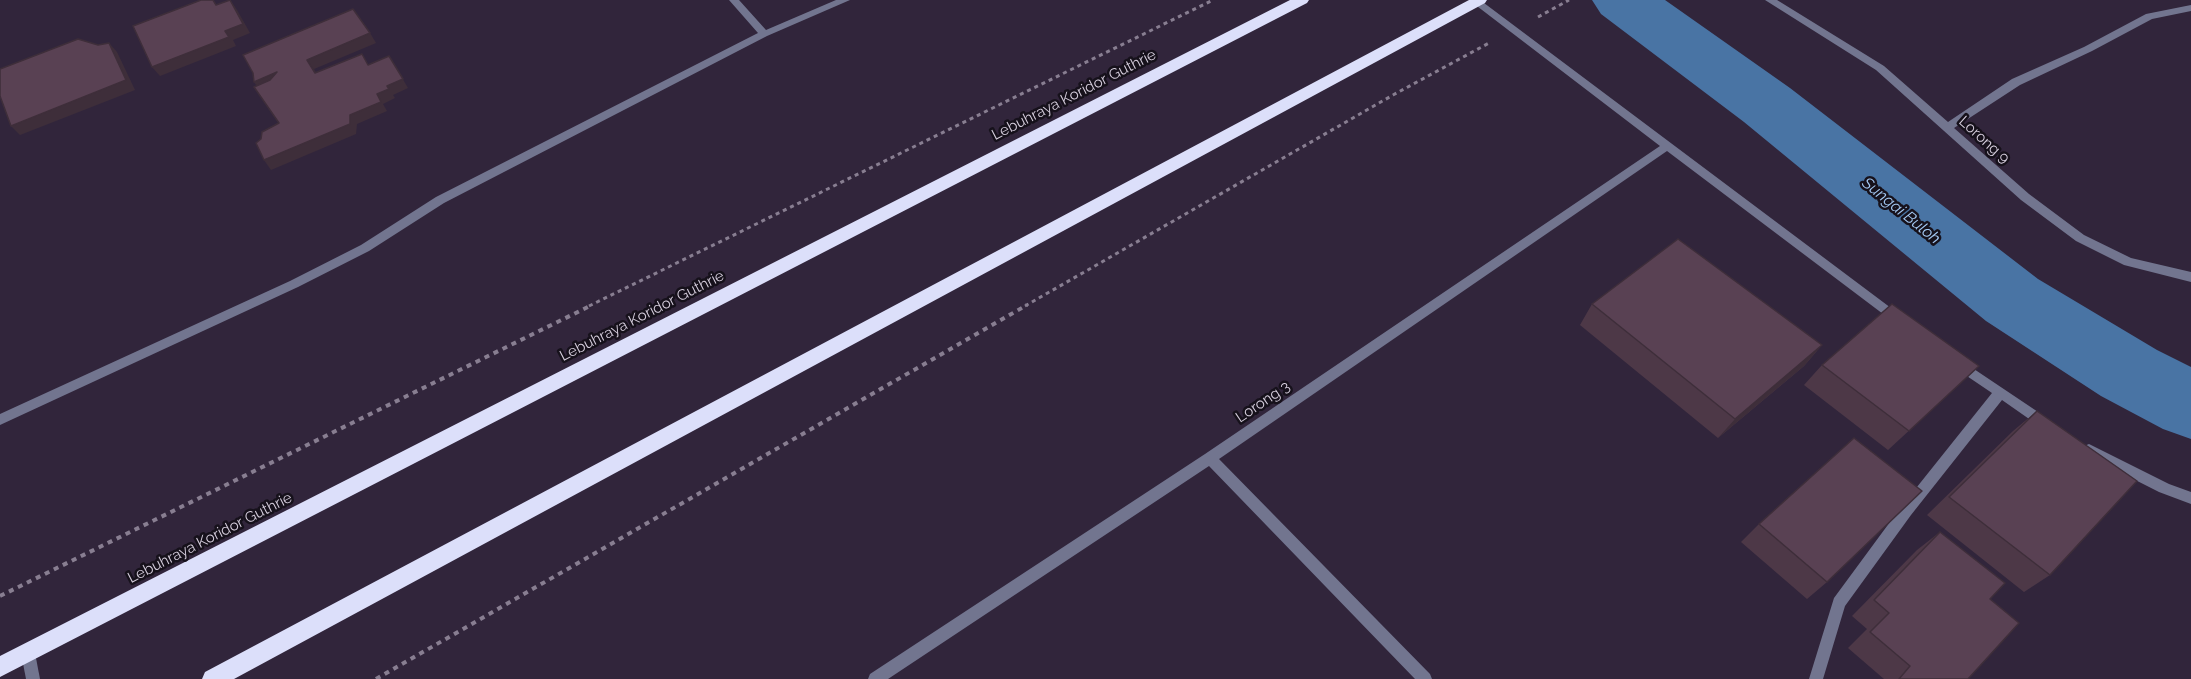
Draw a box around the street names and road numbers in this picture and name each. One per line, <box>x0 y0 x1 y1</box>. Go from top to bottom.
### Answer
street label: Lebuhraya Koridor Guthrie <box>989 46 1159 144</box>
street label: Lorong 9 <box>1955 113 2013 167</box>
street label: Lebuhraya Koridor Guthrie <box>557 267 727 365</box>
street label: Lorong 3 <box>1233 377 1293 427</box>
street label: Lebuhraya Koridor Guthrie <box>125 489 295 587</box>

